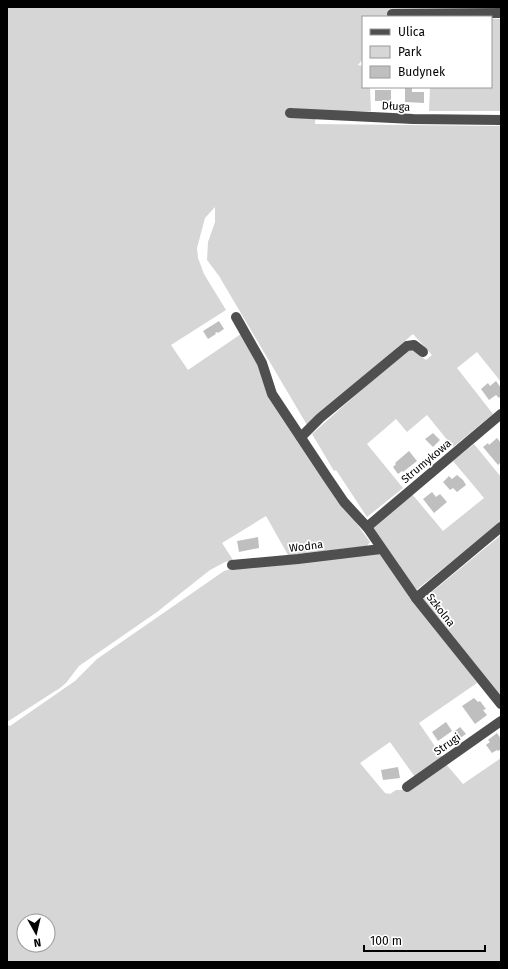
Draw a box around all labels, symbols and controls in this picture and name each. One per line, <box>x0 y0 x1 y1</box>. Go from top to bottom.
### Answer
legend <box>362 16 492 88</box>
text: Ulica <box>398 25 425 39</box>
text: Park <box>398 45 422 59</box>
text: Budynek <box>398 65 446 79</box>
street label: Długa <box>381 99 411 114</box>
street label: Strumykowa <box>399 437 454 486</box>
street label: Wodna <box>288 538 324 555</box>
street label: Szkolna <box>424 591 458 629</box>
street label: Strugi <box>432 731 463 758</box>
north arrow <box>16 913 56 953</box>
scale bar <box>364 927 485 953</box>
text: 100 m <box>370 934 402 948</box>
text: N <box>33 935 42 949</box>

